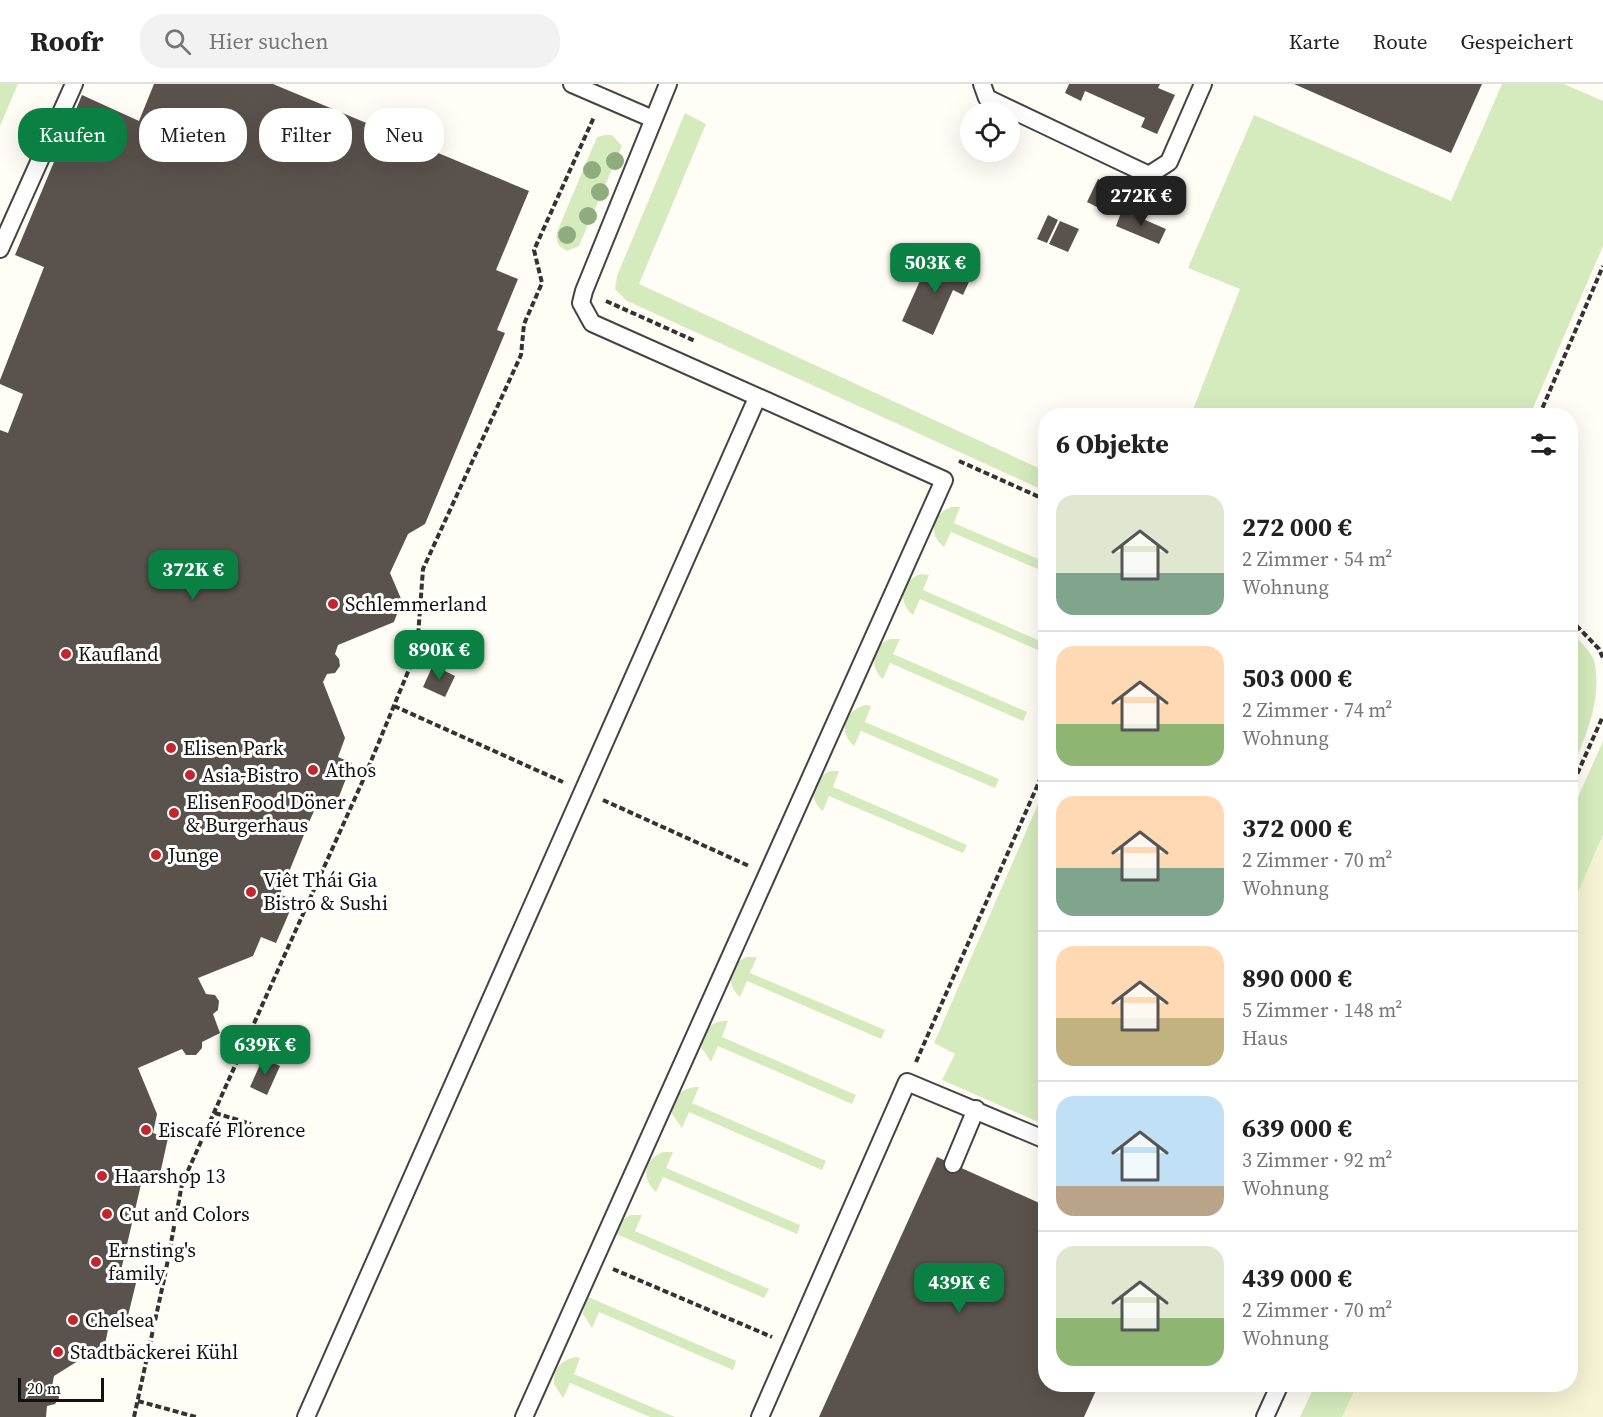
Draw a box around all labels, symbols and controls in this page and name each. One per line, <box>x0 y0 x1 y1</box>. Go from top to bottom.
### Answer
search box <box>140 14 560 68</box>
text: Roofr <box>30 22 104 60</box>
icon: search <box>161 25 194 58</box>
text: Hier suchen <box>209 26 329 56</box>
text: Karte <box>1289 27 1340 56</box>
text: Route <box>1373 27 1427 56</box>
text: Gespeichert <box>1460 27 1573 56</box>
map controls <box>960 102 1020 162</box>
button: locate <box>960 102 1020 162</box>
chip: Kaufen <box>18 108 127 162</box>
chip: Mieten <box>139 108 247 162</box>
chip: Filter <box>259 108 352 162</box>
chip: Neu <box>364 108 444 162</box>
pin: 272K € <box>1092 176 1190 227</box>
text: 272K € <box>1110 181 1172 209</box>
pin: 503K € <box>886 243 984 294</box>
text: 503K € <box>904 248 966 276</box>
text: 6 Objekte <box>1056 426 1169 462</box>
icon: filters <box>1527 428 1560 461</box>
text: 272 000 € <box>1242 509 1352 545</box>
icon: home <box>1104 519 1176 591</box>
text: 2 Zimmer · 54 m² <box>1242 545 1392 573</box>
pin: 372K € <box>144 550 242 601</box>
text: 372K € <box>162 555 224 583</box>
text: Wohnung <box>1242 573 1329 601</box>
place label: Schlemmerland <box>345 590 487 618</box>
marker: Schlemmerland <box>326 597 340 611</box>
pin: 890K € <box>390 630 488 681</box>
text: 890K € <box>408 635 470 663</box>
place label: Kaufland <box>78 640 159 668</box>
marker: Kaufland <box>59 647 73 661</box>
text: 503 000 € <box>1242 660 1352 696</box>
icon: home <box>1104 670 1176 742</box>
text: 2 Zimmer · 74 m² <box>1242 696 1392 724</box>
text: Wohnung <box>1242 724 1329 752</box>
place label: Elisen Park <box>183 734 284 762</box>
marker: Elisen Park <box>164 741 178 755</box>
place label: Athos <box>325 756 376 784</box>
place label: Asia-Bistro <box>202 761 299 789</box>
marker: Athos <box>306 763 320 777</box>
marker: Asia-Bistro <box>183 768 197 782</box>
place label: ElisenFood Döner & Burgerhaus <box>186 788 346 839</box>
marker: ElisenFood Döner & Burgerhaus <box>167 806 181 820</box>
text: 372 000 € <box>1242 810 1352 846</box>
icon: home <box>1104 820 1176 892</box>
place label: Junge <box>167 841 219 869</box>
text: 2 Zimmer · 70 m² <box>1242 846 1392 874</box>
marker: Junge <box>149 848 163 862</box>
place label: Viêt Thái Gia Bistro & Sushi <box>263 866 388 917</box>
text: Wohnung <box>1242 874 1329 902</box>
marker: Viêt Thái Gia Bistro & Sushi <box>244 885 258 899</box>
text: 890 000 € <box>1242 960 1352 996</box>
icon: home <box>1104 970 1176 1042</box>
text: 5 Zimmer · 148 m² <box>1242 996 1402 1024</box>
text: Haus <box>1242 1024 1288 1052</box>
pin: 639K € <box>216 1025 314 1076</box>
text: 639K € <box>234 1030 296 1058</box>
text: 639 000 € <box>1242 1110 1352 1146</box>
place label: Eiscafé Florence <box>158 1116 305 1144</box>
icon: home <box>1104 1120 1176 1192</box>
marker: Eiscafé Florence <box>139 1123 153 1137</box>
text: 3 Zimmer · 92 m² <box>1242 1146 1392 1174</box>
place label: Haarshop 13 <box>114 1162 225 1190</box>
marker: Haarshop 13 <box>95 1169 109 1183</box>
text: Wohnung <box>1242 1174 1329 1202</box>
place label: Cut and Colors <box>119 1200 250 1228</box>
marker: Cut and Colors <box>100 1207 114 1221</box>
place label: Ernsting's family <box>108 1236 196 1287</box>
marker: Ernsting's family <box>89 1255 103 1269</box>
text: 439 000 € <box>1242 1260 1352 1296</box>
pin: 439K € <box>910 1263 1008 1314</box>
text: 439K € <box>928 1268 990 1296</box>
icon: home <box>1104 1270 1176 1342</box>
text: 2 Zimmer · 70 m² <box>1242 1296 1392 1324</box>
place label: Chelsea <box>85 1306 155 1334</box>
marker: Chelsea <box>66 1313 80 1327</box>
text: Wohnung <box>1242 1324 1329 1352</box>
place label: Stadtbäckerei Kühl <box>70 1338 238 1366</box>
marker: Stadtbäckerei Kühl <box>51 1345 65 1359</box>
scale bar <box>18 1375 104 1402</box>
text: 20 m <box>27 1377 61 1399</box>

